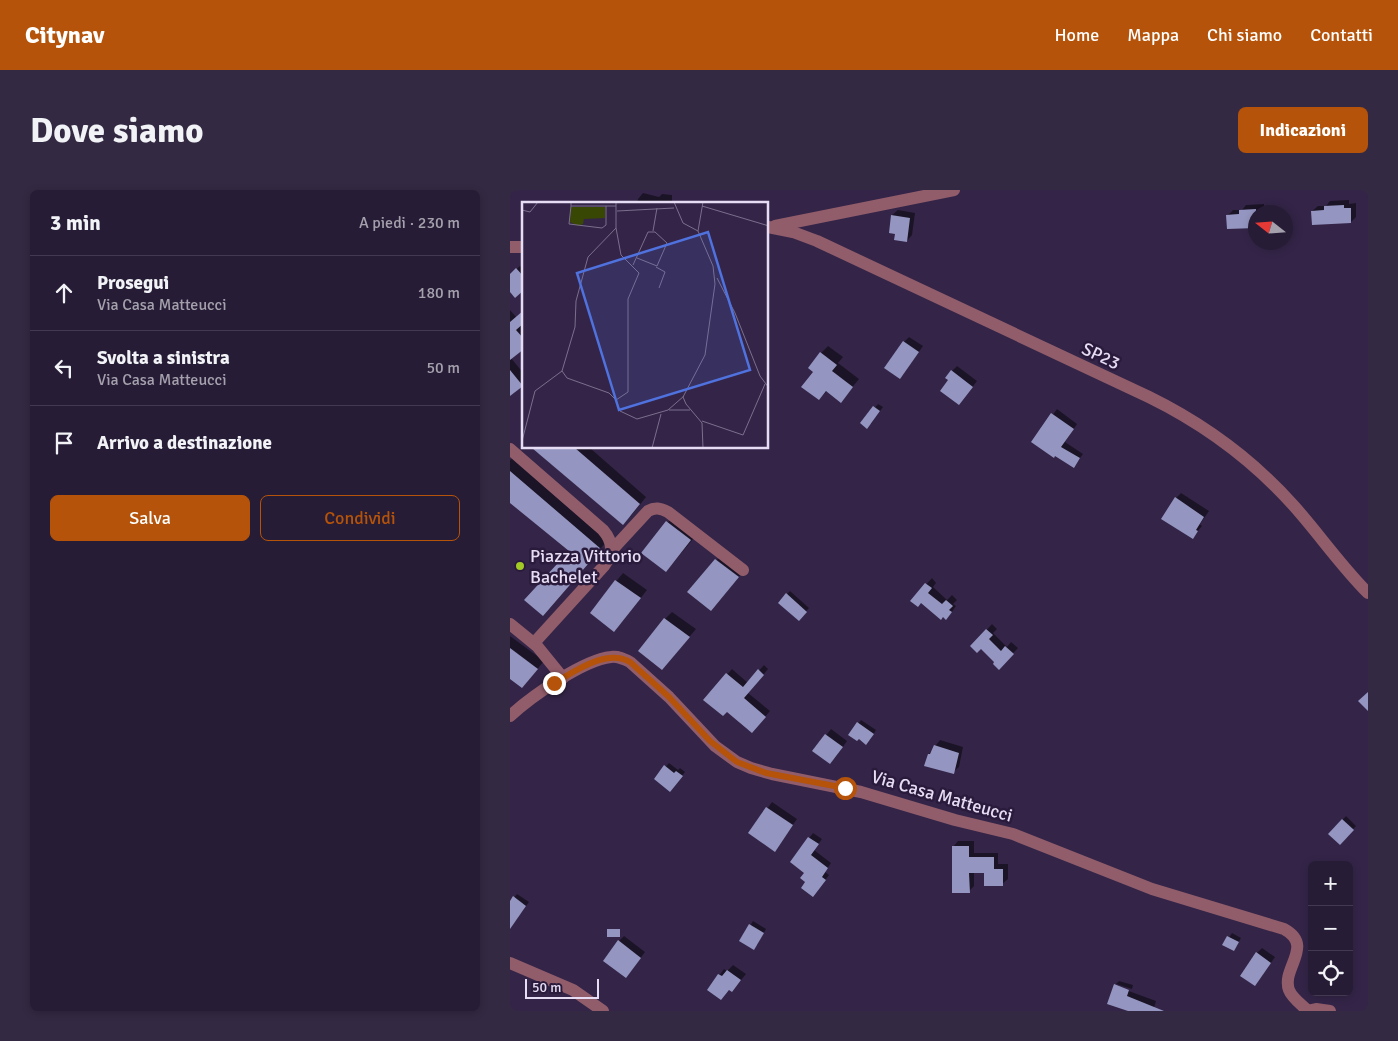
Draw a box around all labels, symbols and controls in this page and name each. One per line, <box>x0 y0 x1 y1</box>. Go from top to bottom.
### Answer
text: Citynav <box>25 20 104 50</box>
text: Home <box>1054 24 1099 46</box>
text: Mappa <box>1127 24 1179 46</box>
text: Chi siamo <box>1207 24 1282 46</box>
text: Contatti <box>1310 24 1373 46</box>
button: Indicazioni <box>1238 107 1368 153</box>
text: Dove siamo <box>30 109 204 152</box>
inset map <box>522 202 769 449</box>
north arrow <box>1248 205 1293 250</box>
text: 3 min <box>50 210 101 236</box>
text: A piedi · 230 m <box>359 213 460 233</box>
text: Prosegui <box>97 271 169 295</box>
icon: ahead <box>50 279 78 307</box>
text: 180 m <box>418 283 460 303</box>
text: Via Casa Matteucci <box>97 295 227 315</box>
street label: SP23 <box>1078 338 1124 374</box>
text: Svolta a sinistra <box>97 346 230 370</box>
icon: left <box>50 354 78 382</box>
text: 50 m <box>426 358 460 378</box>
text: Via Casa Matteucci <box>97 370 227 390</box>
icon: arrive <box>50 429 78 457</box>
text: Arrivo a destinazione <box>97 431 272 455</box>
button: Salva <box>50 495 250 541</box>
button: Condividi <box>260 495 460 541</box>
place label: Piazza Vittorio Bachelet <box>530 545 641 588</box>
marker: Piazza Vittorio Bachelet <box>514 560 526 572</box>
route end <box>543 672 566 695</box>
street label: Via Casa Matteucci <box>869 765 1015 827</box>
route start <box>834 777 857 800</box>
map controls <box>1308 861 1353 996</box>
button: + <box>1308 861 1353 906</box>
button: − <box>1308 906 1353 951</box>
button: locate <box>1308 951 1353 996</box>
scale bar <box>525 976 599 999</box>
text: 50 m <box>532 979 561 996</box>

